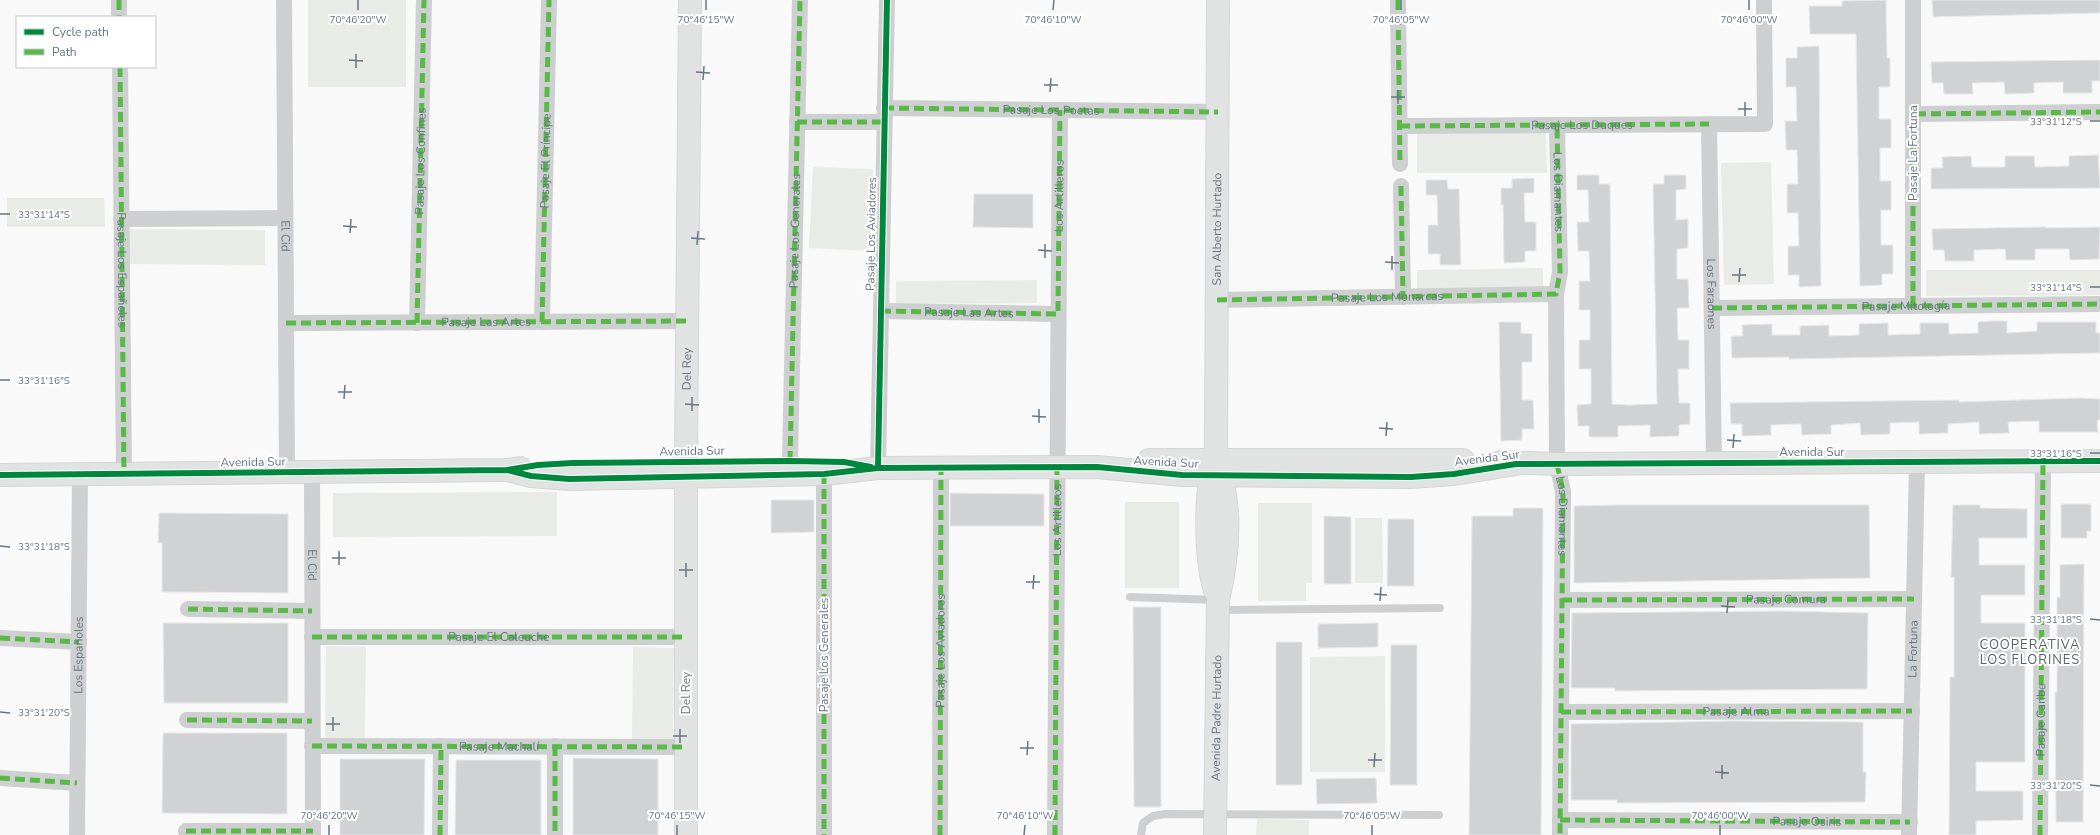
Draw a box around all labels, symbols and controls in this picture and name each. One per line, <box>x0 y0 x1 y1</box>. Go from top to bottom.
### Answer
text: 70°46'20"W <box>330 13 386 27</box>
text: 70°46'15"W <box>678 13 734 27</box>
text: 70°46'10"W <box>1025 13 1081 27</box>
text: 70°46'05"W <box>1373 13 1429 27</box>
text: 70°46'00"W <box>1721 13 1777 27</box>
legend <box>16 16 156 68</box>
text: Cycle path <box>52 24 109 40</box>
text: Path <box>52 44 77 60</box>
street label: Pasaje Los Poetas <box>1002 101 1100 119</box>
street label: Pasaje La Fortuna <box>1905 105 1921 201</box>
street label: Pasaje Los Confines <box>411 107 430 215</box>
street label: Pasaje El Príncipe <box>536 113 555 209</box>
text: 33°31'12"S <box>2030 115 2082 129</box>
street label: Pasaje Los Duques <box>1531 117 1633 133</box>
street label: Los Diamantes <box>1550 152 1567 232</box>
street label: Los Artilleros <box>1051 159 1068 232</box>
street label: San Alberto Hurtado <box>1209 172 1225 285</box>
street label: Pasaje Los Generales <box>786 173 804 289</box>
street label: Pasaje Los Aviadores <box>862 177 880 291</box>
text: 33°31'14"S <box>18 208 70 222</box>
street label: Pasaje Los Españoles <box>113 212 131 328</box>
street label: El Cid <box>277 220 294 252</box>
street label: Los Faraones <box>1703 258 1720 330</box>
text: 33°31'14"S <box>2030 281 2082 295</box>
street label: Pasaje Los Monarcas <box>1331 288 1443 306</box>
street label: Pasaje Mitología <box>1862 298 1950 314</box>
street label: Pasaje Las Artes <box>924 304 1014 321</box>
street label: Pasaje Las Artes <box>441 314 531 330</box>
street label: Del Rey <box>679 347 695 390</box>
text: 33°31'16"S <box>18 374 70 388</box>
street label: Avenida Sur <box>659 442 726 460</box>
street label: Avenida Sur <box>1779 444 1845 460</box>
street label: Avenida Sur <box>1454 446 1521 470</box>
text: 33°31'16"S <box>2030 447 2082 461</box>
street label: Avenida Sur <box>1133 452 1200 472</box>
street label: Avenida Sur <box>220 453 287 471</box>
street label: Los Diamantes <box>1552 475 1571 556</box>
street label: Los Artilleros <box>1049 483 1065 556</box>
text: 33°31'18"S <box>18 540 70 554</box>
street label: El Cid <box>304 549 320 581</box>
street label: Pasaje Comura <box>1746 591 1826 607</box>
street label: Pasaje Los Aviadores <box>932 594 949 708</box>
street label: Pasaje Los Generales <box>816 597 832 712</box>
text: 33°31'18"S <box>2030 613 2082 627</box>
street label: Los Españoles <box>70 616 87 694</box>
street label: La Fortuna <box>1904 620 1922 678</box>
street label: Pasaje El Caleuche <box>448 629 550 645</box>
district label: COOPERATIVA LOS FLORINES <box>1979 636 2081 669</box>
street label: Avenida Padre Hurtado <box>1208 655 1225 781</box>
street label: Del Rey <box>678 671 694 714</box>
street label: Pasaje Caribe <box>2033 683 2049 757</box>
street label: Pasaje Alma <box>1702 703 1770 720</box>
text: 33°31'20"S <box>18 706 70 720</box>
street label: Pasaje Machalí <box>459 738 540 755</box>
text: 33°31'20"S <box>2030 779 2082 793</box>
text: 70°46'20"W <box>301 809 357 823</box>
text: 70°46'15"W <box>649 809 705 823</box>
text: 70°46'10"W <box>997 809 1053 823</box>
text: 70°46'05"W <box>1344 809 1400 823</box>
text: 70°46'00"W <box>1692 809 1748 823</box>
street label: Pasaje Osiris <box>1773 813 1842 830</box>

